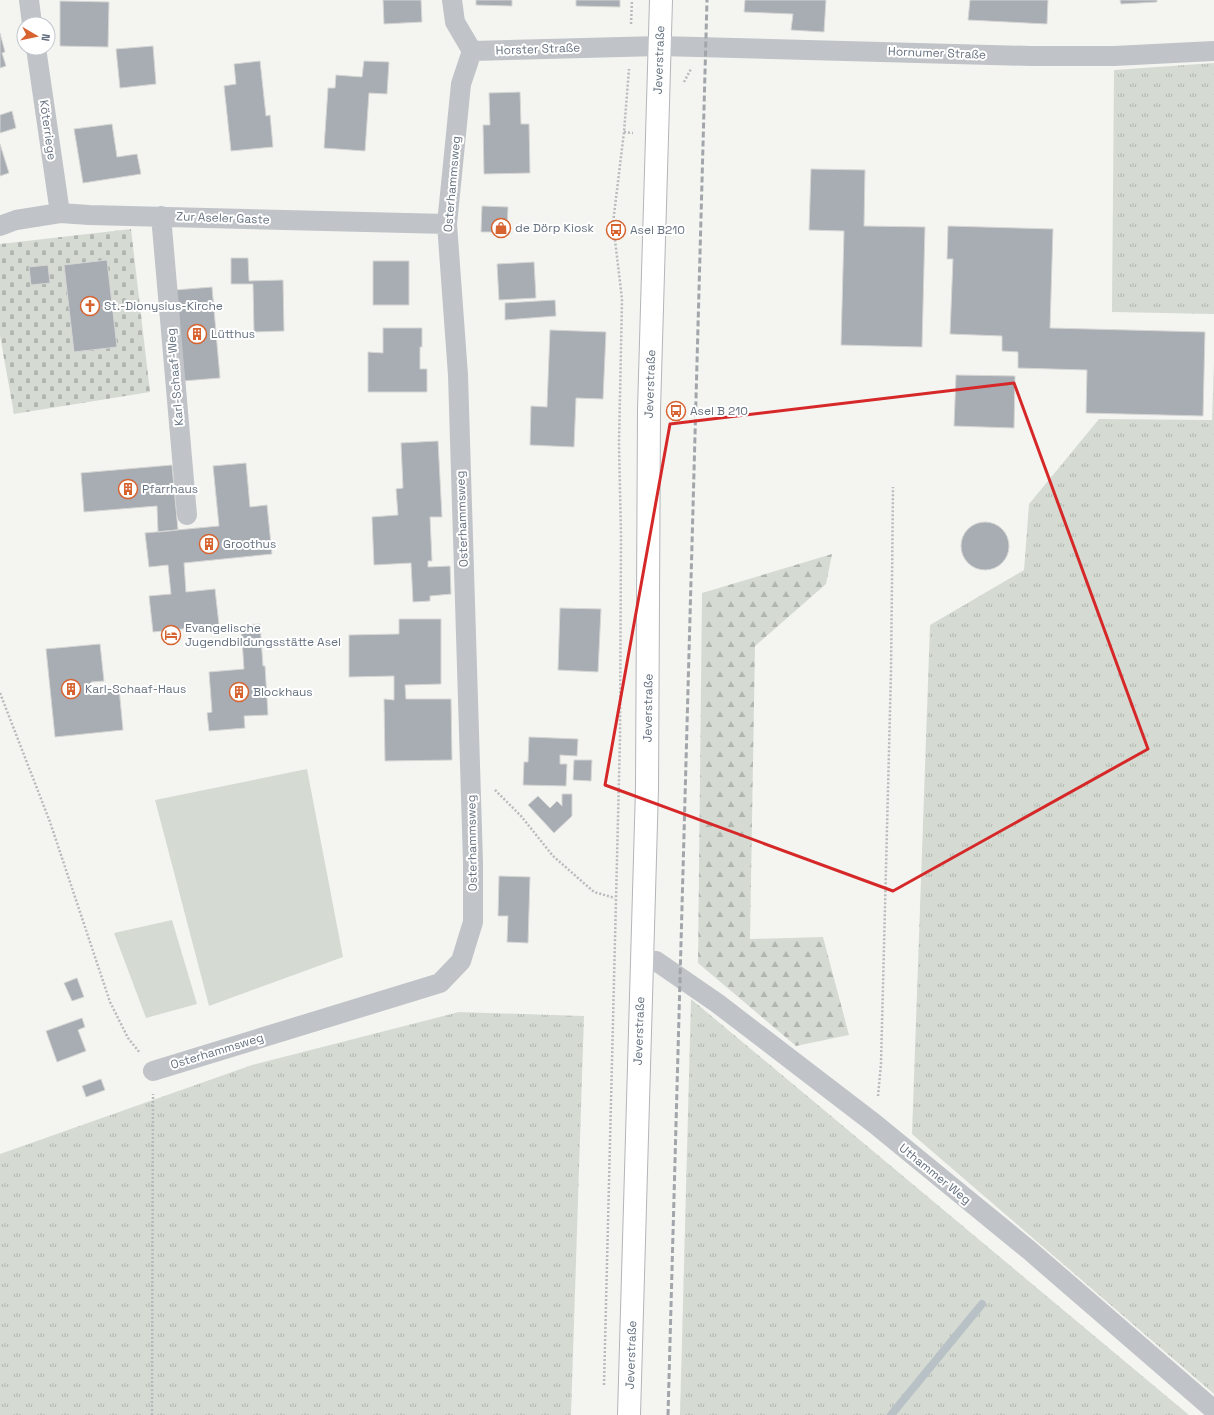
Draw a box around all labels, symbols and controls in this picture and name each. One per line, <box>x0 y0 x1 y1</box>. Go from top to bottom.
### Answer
north arrow <box>16 16 56 56</box>
street label: Jeverstraße <box>650 25 668 95</box>
text: N <box>38 33 53 42</box>
street label: Horster Straße <box>495 40 581 58</box>
street label: Hornumer Straße <box>888 43 986 63</box>
street label: Köterriege <box>36 99 60 161</box>
street label: Osterhammsweg <box>440 135 464 233</box>
street label: Zur Aseler Gaste <box>176 208 270 228</box>
shop icon: de Dörp Kiosk <box>490 217 512 239</box>
bus stop icon: Asel B210 <box>605 219 627 241</box>
place label: de Dörp Kiosk <box>515 220 595 236</box>
place label: Asel B210 <box>630 222 685 238</box>
church icon: St.-Dionysius-Kirche <box>79 295 101 317</box>
place label: St.-Dionysius-Kirche <box>104 298 223 314</box>
building icon: Lütthus <box>186 323 208 345</box>
place label: Lütthus <box>211 326 255 342</box>
street label: Karl-Schaaf-Weg <box>163 328 187 426</box>
street label: Jeverstraße <box>641 349 659 419</box>
bus stop icon: Asel B 210 <box>665 400 687 422</box>
place label: Asel B 210 <box>690 403 748 419</box>
street label: Osterhammsweg <box>452 470 472 568</box>
building icon: Pfarrhaus <box>117 478 139 500</box>
place label: Pfarrhaus <box>142 481 198 497</box>
building icon: Groothus <box>198 533 220 555</box>
place label: Groothus <box>223 536 276 552</box>
place label: Evangelische Jugendbildungsstätte Asel <box>185 620 341 650</box>
hotel icon: Evangelische Jugendbildungsstätte Asel <box>160 624 182 646</box>
street label: Jeverstraße <box>639 673 657 743</box>
building icon: Karl-Schaaf-Haus <box>60 678 82 700</box>
place label: Karl-Schaaf-Haus <box>85 681 186 697</box>
building icon: Blockhaus <box>228 681 250 703</box>
place label: Blockhaus <box>253 684 313 700</box>
street label: Osterhammsweg <box>463 795 481 891</box>
street label: Jeverstraße <box>630 996 648 1066</box>
street label: Osterhammsweg <box>168 1029 266 1073</box>
street label: Uthammer Weg <box>896 1140 974 1208</box>
street label: Jeverstraße <box>622 1320 640 1390</box>

